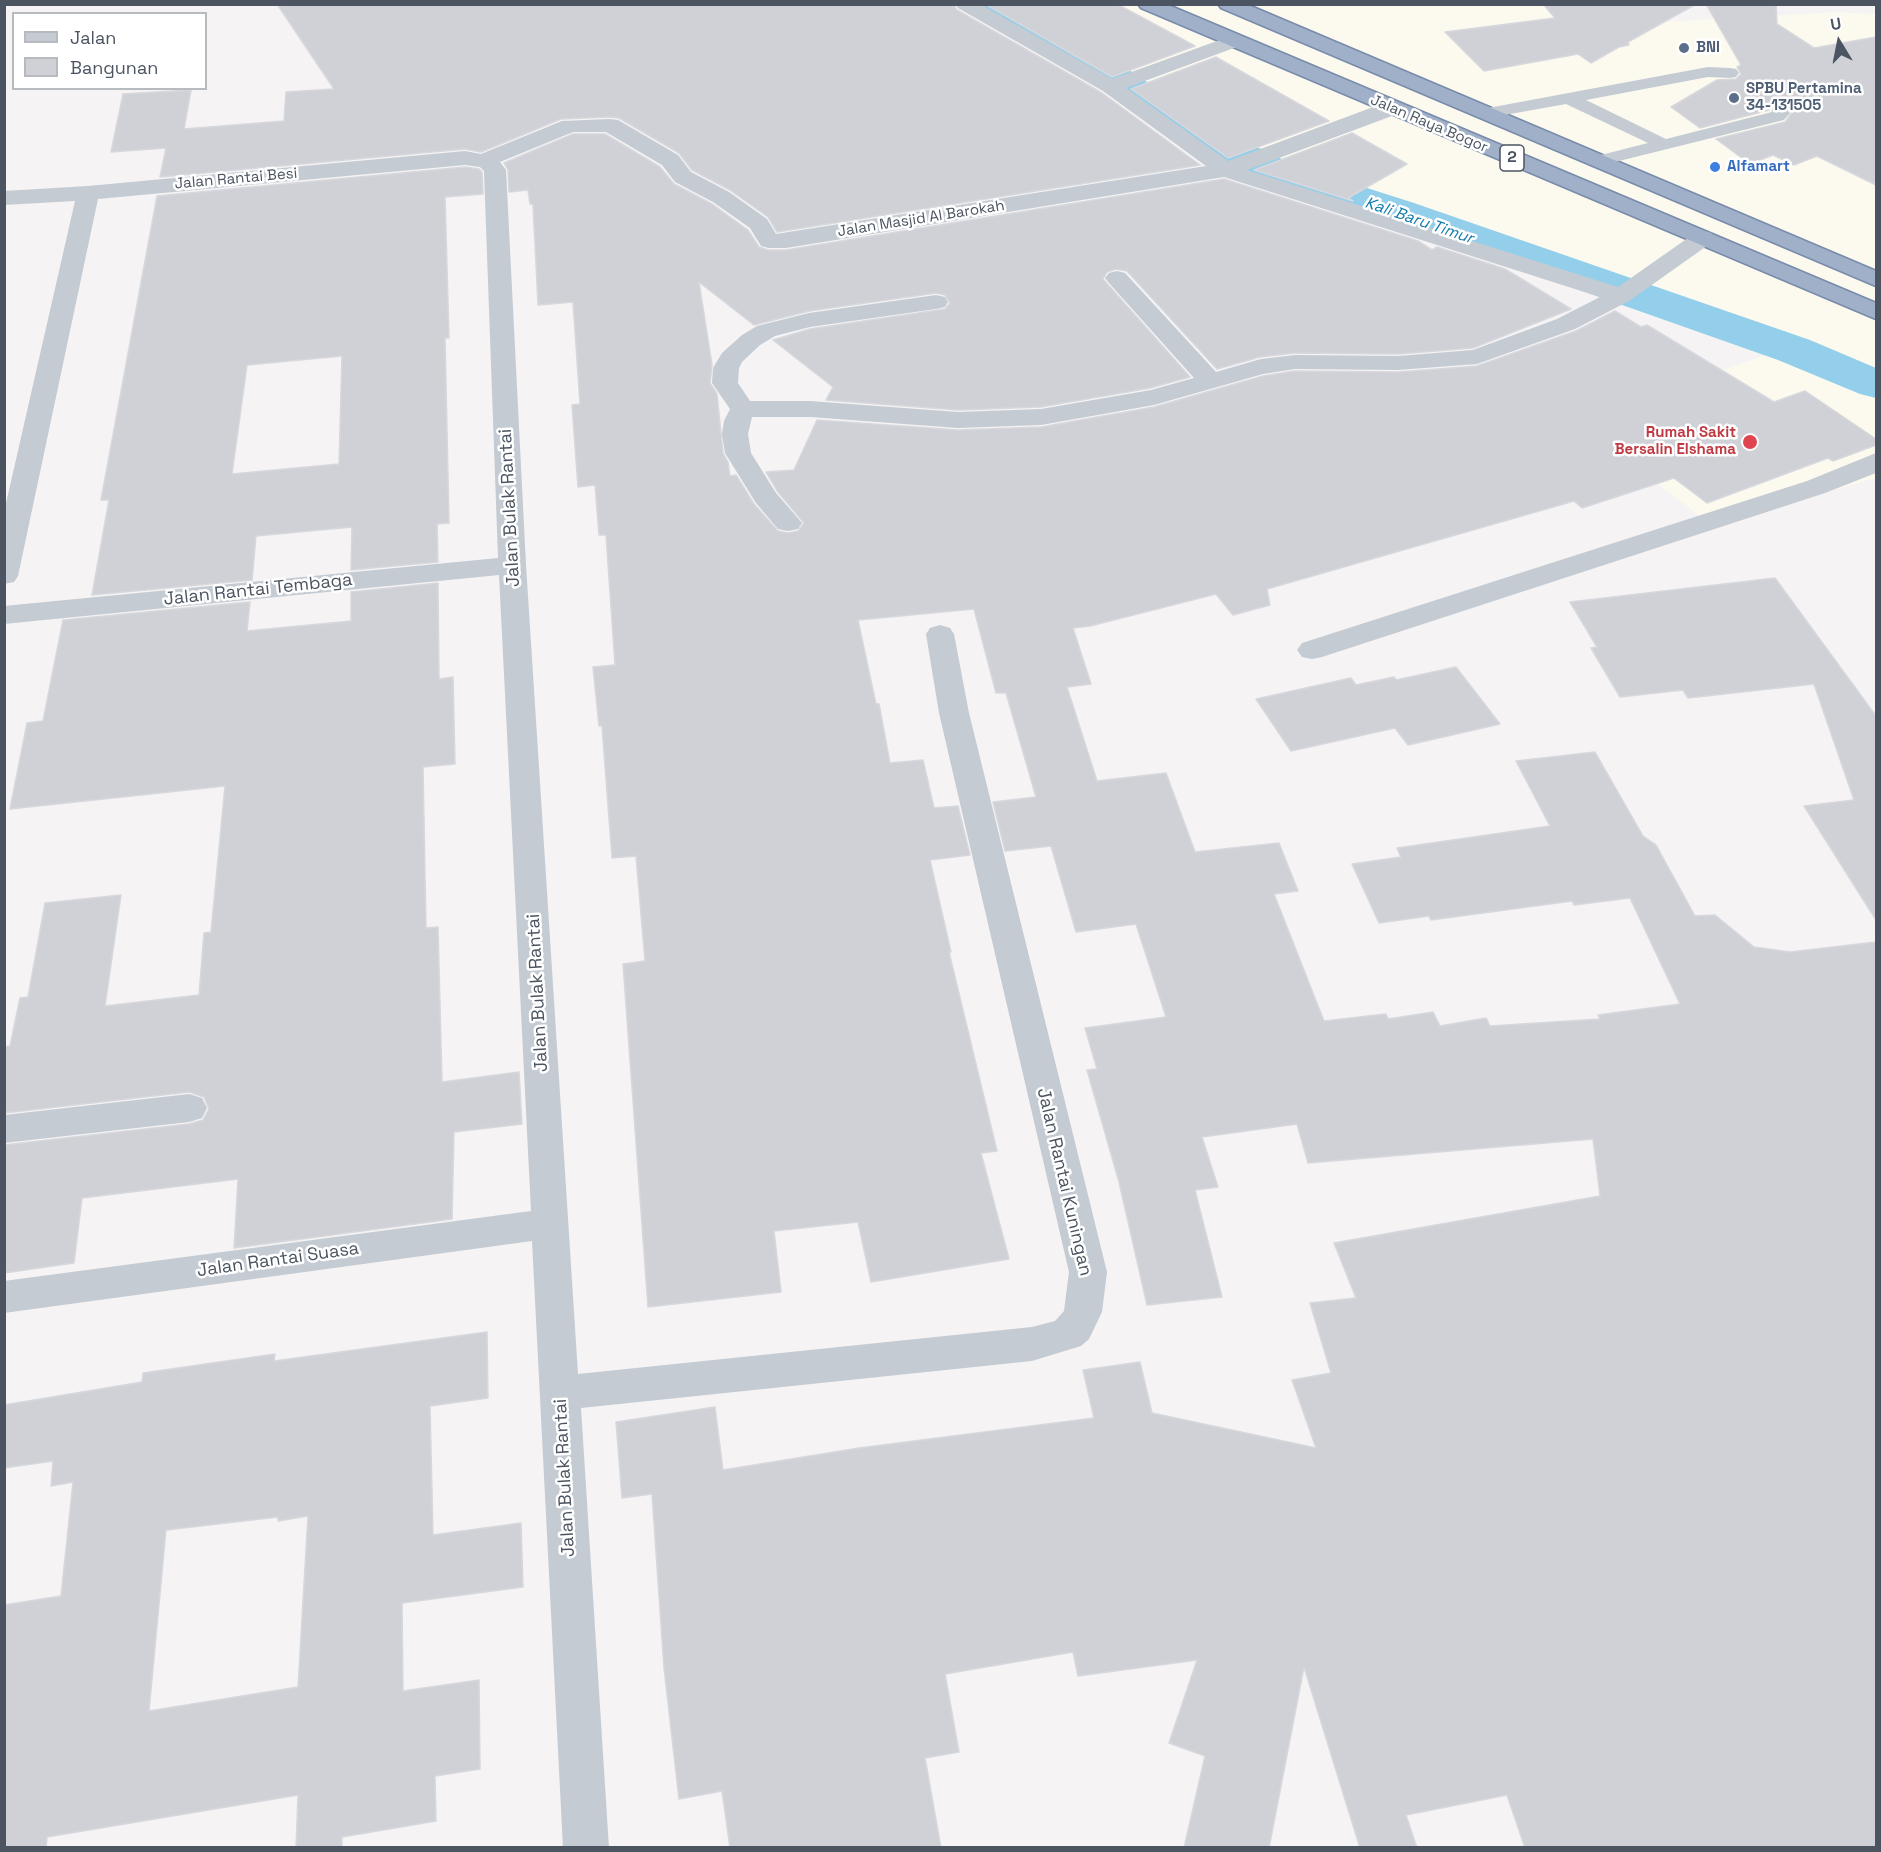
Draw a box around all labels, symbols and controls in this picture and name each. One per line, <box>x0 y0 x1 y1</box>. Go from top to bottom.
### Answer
legend <box>12 12 207 90</box>
north arrow <box>1809 12 1869 72</box>
text: U <box>1829 13 1843 35</box>
text: Jalan <box>70 26 116 49</box>
place label: BNI <box>1696 39 1720 57</box>
marker: BNI <box>1677 41 1691 55</box>
text: Bangunan <box>70 56 158 79</box>
place label: SPBU Pertamina 34-131505 <box>1746 80 1862 115</box>
street label: Jalan Raya Bogor <box>1368 91 1490 157</box>
marker: SPBU Pertamina 34-131505 <box>1727 91 1741 105</box>
road number: 2 <box>1500 145 1524 171</box>
place label: Alfamart <box>1727 158 1790 176</box>
marker: Alfamart <box>1708 160 1722 174</box>
street label: Jalan Rantai Besi <box>174 165 298 193</box>
water label: Kali Baru Timur <box>1362 193 1476 249</box>
street label: Jalan Masjid Al Barokah <box>836 197 1006 241</box>
place label: Rumah Sakit Bersalin Elshama <box>1615 424 1736 459</box>
street label: Jalan Bulak Rantai <box>495 428 525 588</box>
marker: Rumah Sakit Bersalin Elshama <box>1741 433 1759 451</box>
street label: Jalan Rantai Tembaga <box>163 569 353 611</box>
street label: Jalan Bulak Rantai <box>523 913 553 1073</box>
street label: Jalan Rantai Kuningan <box>1032 1086 1096 1278</box>
street label: Jalan Rantai Suasa <box>196 1238 360 1282</box>
street label: Jalan Bulak Rantai <box>550 1398 580 1558</box>

